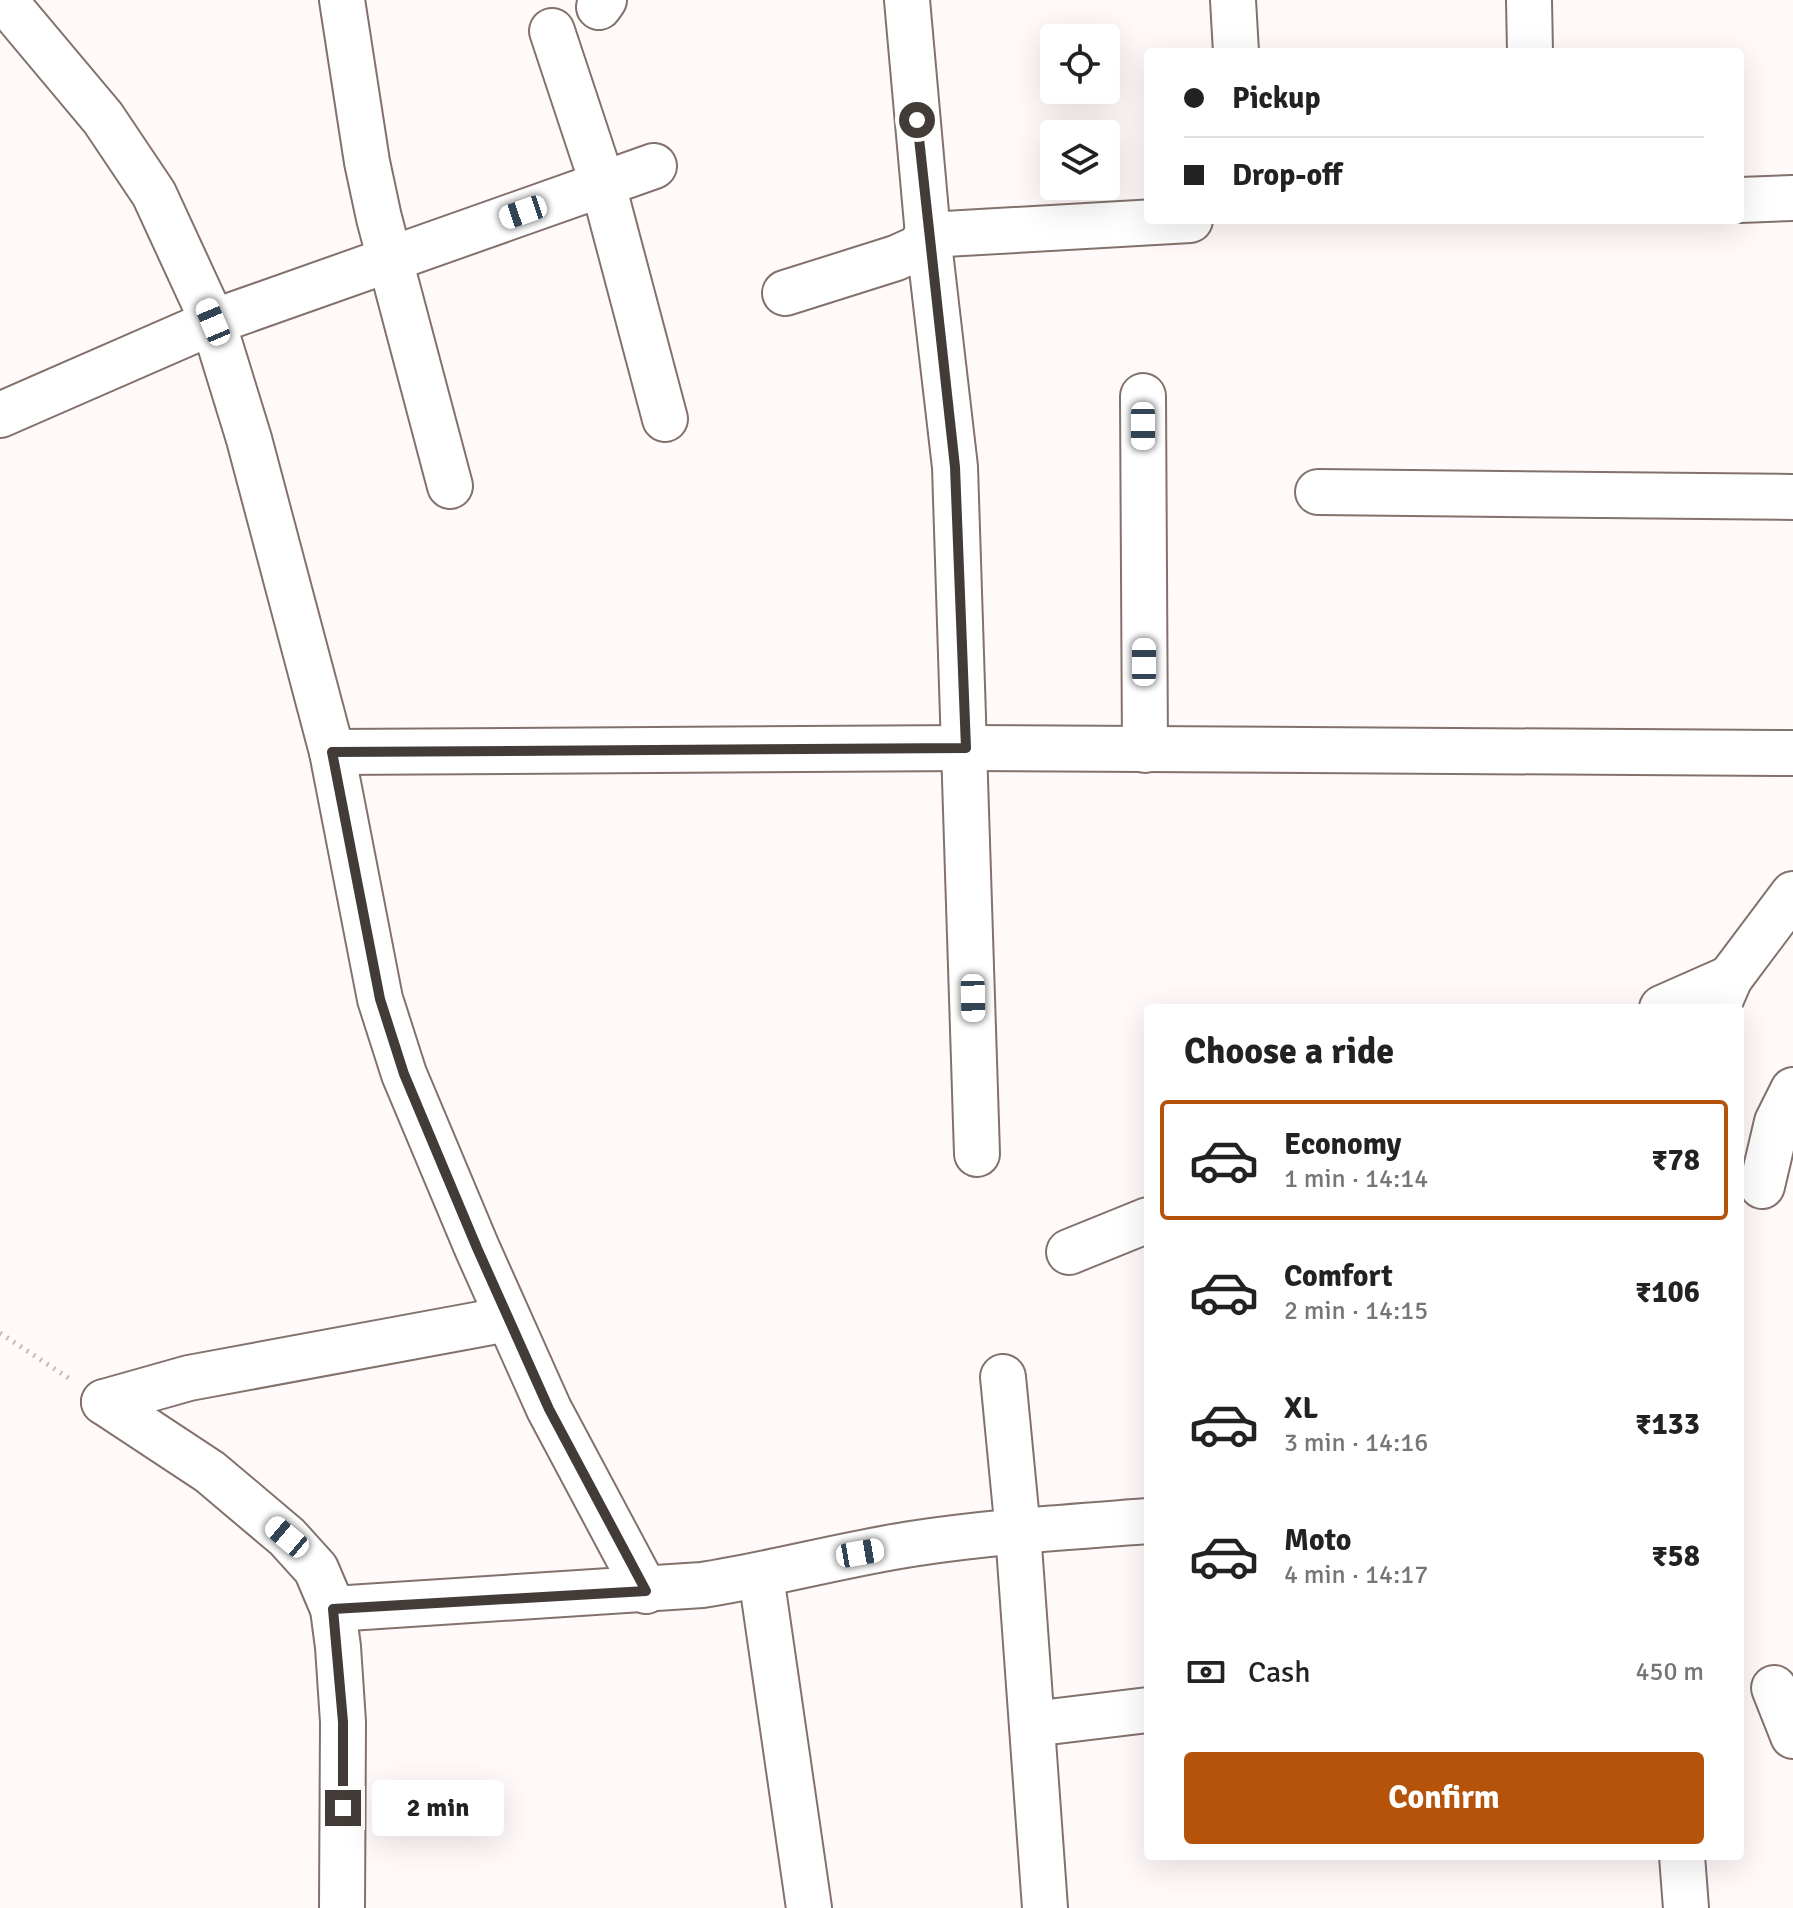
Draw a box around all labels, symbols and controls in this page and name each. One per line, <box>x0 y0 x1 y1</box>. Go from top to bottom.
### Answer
map controls <box>1040 24 1120 200</box>
button: locate <box>1040 24 1120 104</box>
text: Pickup <box>1232 80 1321 117</box>
route start <box>899 102 935 138</box>
button: layers <box>1040 120 1120 200</box>
text: Drop-off <box>1232 157 1342 194</box>
car <box>496 193 550 231</box>
car <box>193 295 233 349</box>
car <box>1131 402 1155 450</box>
car <box>1132 638 1156 686</box>
car <box>961 974 985 1022</box>
text: Choose a ride <box>1184 1029 1394 1074</box>
icon: car <box>1188 1124 1260 1196</box>
text: Economy <box>1284 1126 1401 1163</box>
text: ₹78 <box>1651 1142 1700 1179</box>
text: 1 min · 14:14 <box>1284 1163 1428 1195</box>
icon: car <box>1188 1256 1260 1328</box>
text: Comfort <box>1284 1258 1393 1295</box>
text: ₹106 <box>1635 1274 1700 1311</box>
text: 2 min · 14:15 <box>1284 1295 1428 1327</box>
icon: car <box>1188 1388 1260 1460</box>
text: XL <box>1284 1390 1318 1427</box>
text: ₹133 <box>1635 1406 1700 1443</box>
text: 3 min · 14:16 <box>1284 1427 1428 1459</box>
car <box>261 1512 313 1562</box>
icon: car <box>1188 1520 1260 1592</box>
text: Moto <box>1284 1522 1351 1559</box>
car <box>834 1537 886 1569</box>
text: ₹58 <box>1651 1538 1700 1575</box>
text: 4 min · 14:17 <box>1284 1559 1428 1591</box>
icon: cash <box>1184 1650 1228 1694</box>
text: Cash <box>1248 1654 1311 1691</box>
text: 450 m <box>1635 1656 1704 1688</box>
button: Confirm <box>1184 1752 1704 1844</box>
callout: 2 min <box>371 1780 503 1836</box>
route end <box>325 1790 361 1826</box>
text: 2 min <box>407 1792 469 1824</box>

